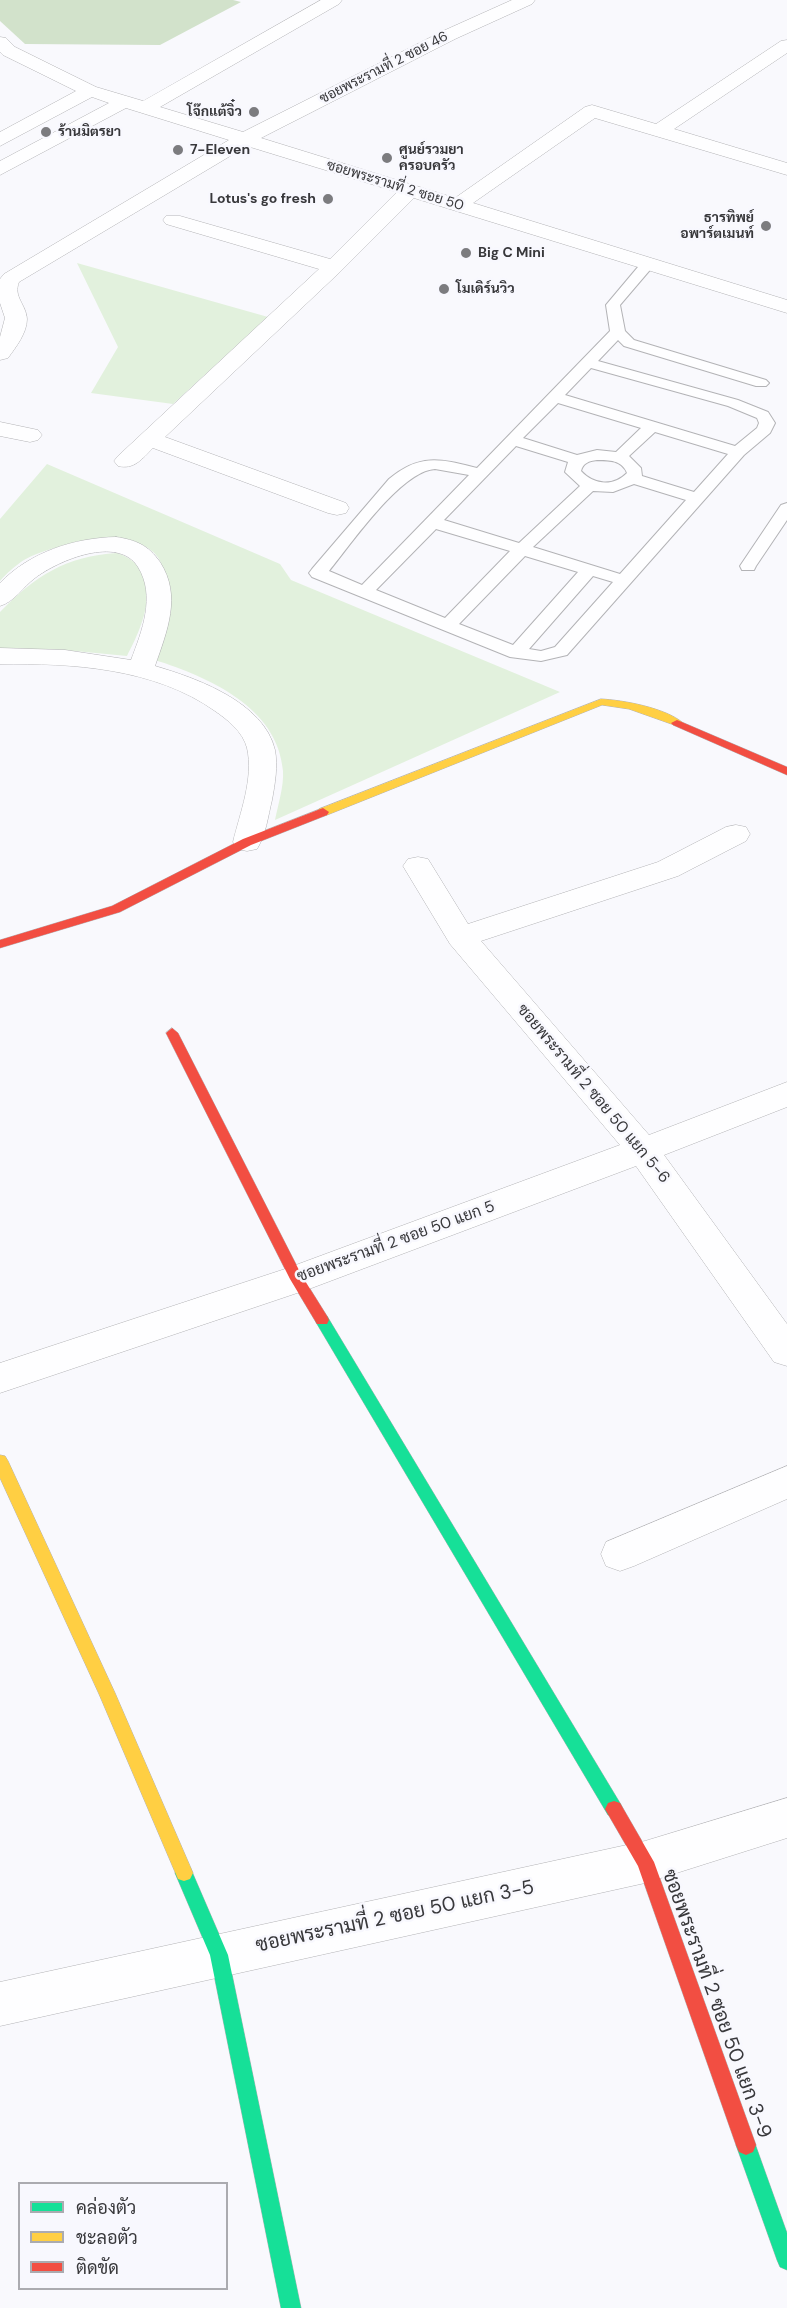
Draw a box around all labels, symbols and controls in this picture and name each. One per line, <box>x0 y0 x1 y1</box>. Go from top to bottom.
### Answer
street label: ซอยพระรามที่ 2 ซอย 46 <box>317 28 451 108</box>
place label: โจ๊กแต้จิ๋ว <box>187 104 242 120</box>
marker: โจ๊กแต้จิ๋ว <box>247 105 261 119</box>
place label: ร้านมิตรยา <box>58 124 121 140</box>
marker: ร้านมิตรยา <box>39 125 53 139</box>
place label: 7-Eleven <box>190 142 250 158</box>
place label: ศูนย์รวมยา ครอบครัว <box>399 142 464 174</box>
marker: 7-Eleven <box>171 143 185 157</box>
marker: ศูนย์รวมยา ครอบครัว <box>380 151 394 165</box>
street label: ซอยพระรามที่ 2 ซอย 50 <box>324 157 466 215</box>
place label: Lotus's go fresh <box>209 191 316 207</box>
marker: Lotus's go fresh <box>321 192 335 206</box>
place label: ธารทิพย์ อพาร์ตเมนท์ <box>680 210 754 243</box>
marker: ธารทิพย์ อพาร์ตเมนท์ <box>759 219 773 233</box>
place label: Big C Mini <box>478 245 545 261</box>
marker: Big C Mini <box>459 246 473 260</box>
place label: โมเดิร์นวิว <box>456 281 515 297</box>
marker: โมเดิร์นวิว <box>437 282 451 296</box>
street label: ซอยพระรามที่ 2 ซอย 50 แยก 5-6 <box>512 1001 674 1187</box>
street label: ซอยพระรามที่ 2 ซอย 50 แยก 5 <box>295 1197 497 1287</box>
street label: ซอยพระรามที่ 2 ซอย 50 แยก 3-9 <box>656 1866 776 2142</box>
street label: ซอยพระรามที่ 2 ซอย 50 แยก 3-5 <box>254 1876 536 1958</box>
legend <box>18 2182 228 2290</box>
text: คล่องตัว <box>76 2196 136 2220</box>
text: ชะลอตัว <box>76 2226 138 2250</box>
text: ติดขัด <box>76 2256 119 2280</box>

